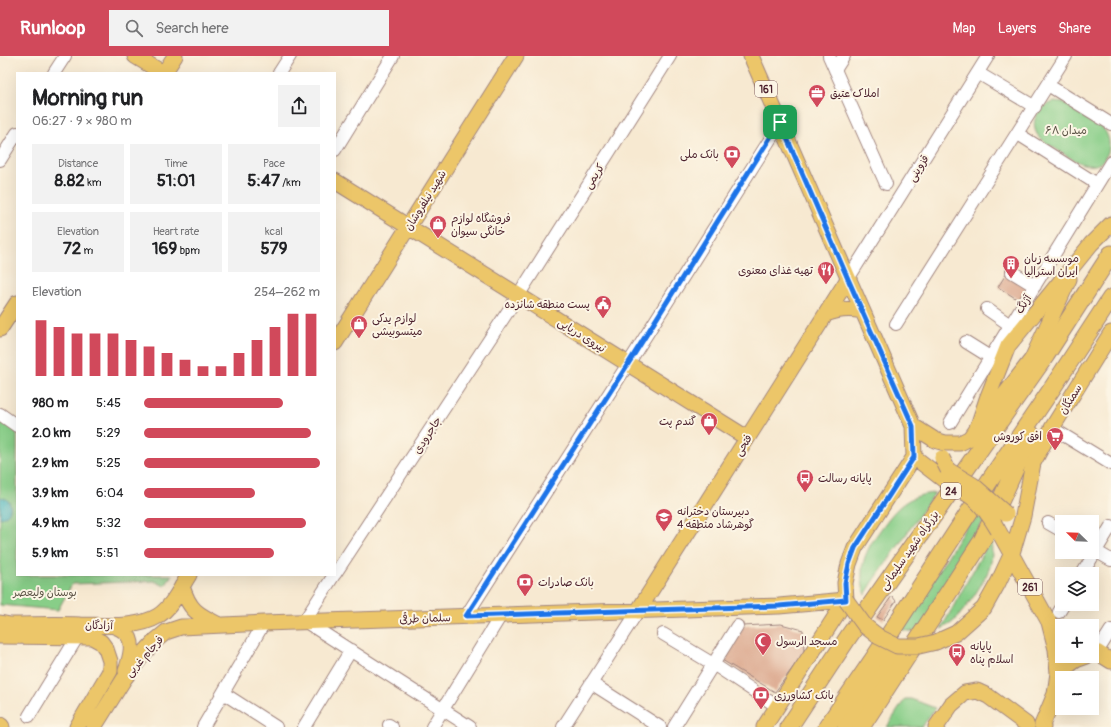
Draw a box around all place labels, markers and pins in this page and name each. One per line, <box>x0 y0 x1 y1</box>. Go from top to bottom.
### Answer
office icon: املاک عتیق <box>807 83 827 108</box>
place label: املاک عتیق <box>830 87 879 100</box>
pin <box>763 105 797 139</box>
bank icon: بانک ملی <box>722 144 742 169</box>
place label: بانک ملی <box>680 148 719 162</box>
place label: فروشگاه لوازم خانگی سیوان <box>451 212 511 239</box>
shop icon: فروشگاه لوازم خانگی سیوان <box>428 214 448 239</box>
place label: موسسه زبان ایران استرالیا <box>1024 252 1079 278</box>
building icon: موسسه زبان ایران استرالیا <box>1001 254 1021 279</box>
restaurant icon: تهیه غذای معنوی <box>816 260 836 285</box>
place label: تهیه غذای معنوی <box>738 264 814 277</box>
public building icon: پست منطقه شانزده <box>593 294 613 319</box>
place label: پست منطقه شانزده <box>505 298 590 311</box>
place label: لوازم یدکی میتسوبیشی <box>372 312 423 339</box>
shop icon: لوازم یدکی میتسوبیشی <box>349 314 369 339</box>
shop icon: گندم پت <box>699 411 719 436</box>
place label: گندم پت <box>659 415 696 430</box>
supermarket icon: افق کوروش <box>1045 426 1065 451</box>
place label: افق کوروش <box>993 430 1042 444</box>
bus stop icon: پایانه رسالت <box>795 468 815 493</box>
place label: پایانه رسالت <box>818 472 872 485</box>
place label: دبیرستان دخترانه گوهرشاد منطقه 4 <box>677 505 754 532</box>
school or university icon: دبیرستان دخترانه گوهرشاد منطقه 4 <box>654 507 674 532</box>
bank icon: بانک صادرات <box>515 572 535 597</box>
place label: بانک صادرات <box>538 576 594 590</box>
mosque icon: مسجد الرسول <box>753 631 773 656</box>
place label: مسجد الرسول <box>776 635 837 649</box>
place label: پایانه اسلام پناه <box>970 640 1013 668</box>
bus stop icon: پایانه اسلام پناه <box>947 642 967 667</box>
bank icon: بانک کشاورزی <box>751 685 771 710</box>
place label: بانک کشاورزی <box>774 689 834 703</box>

